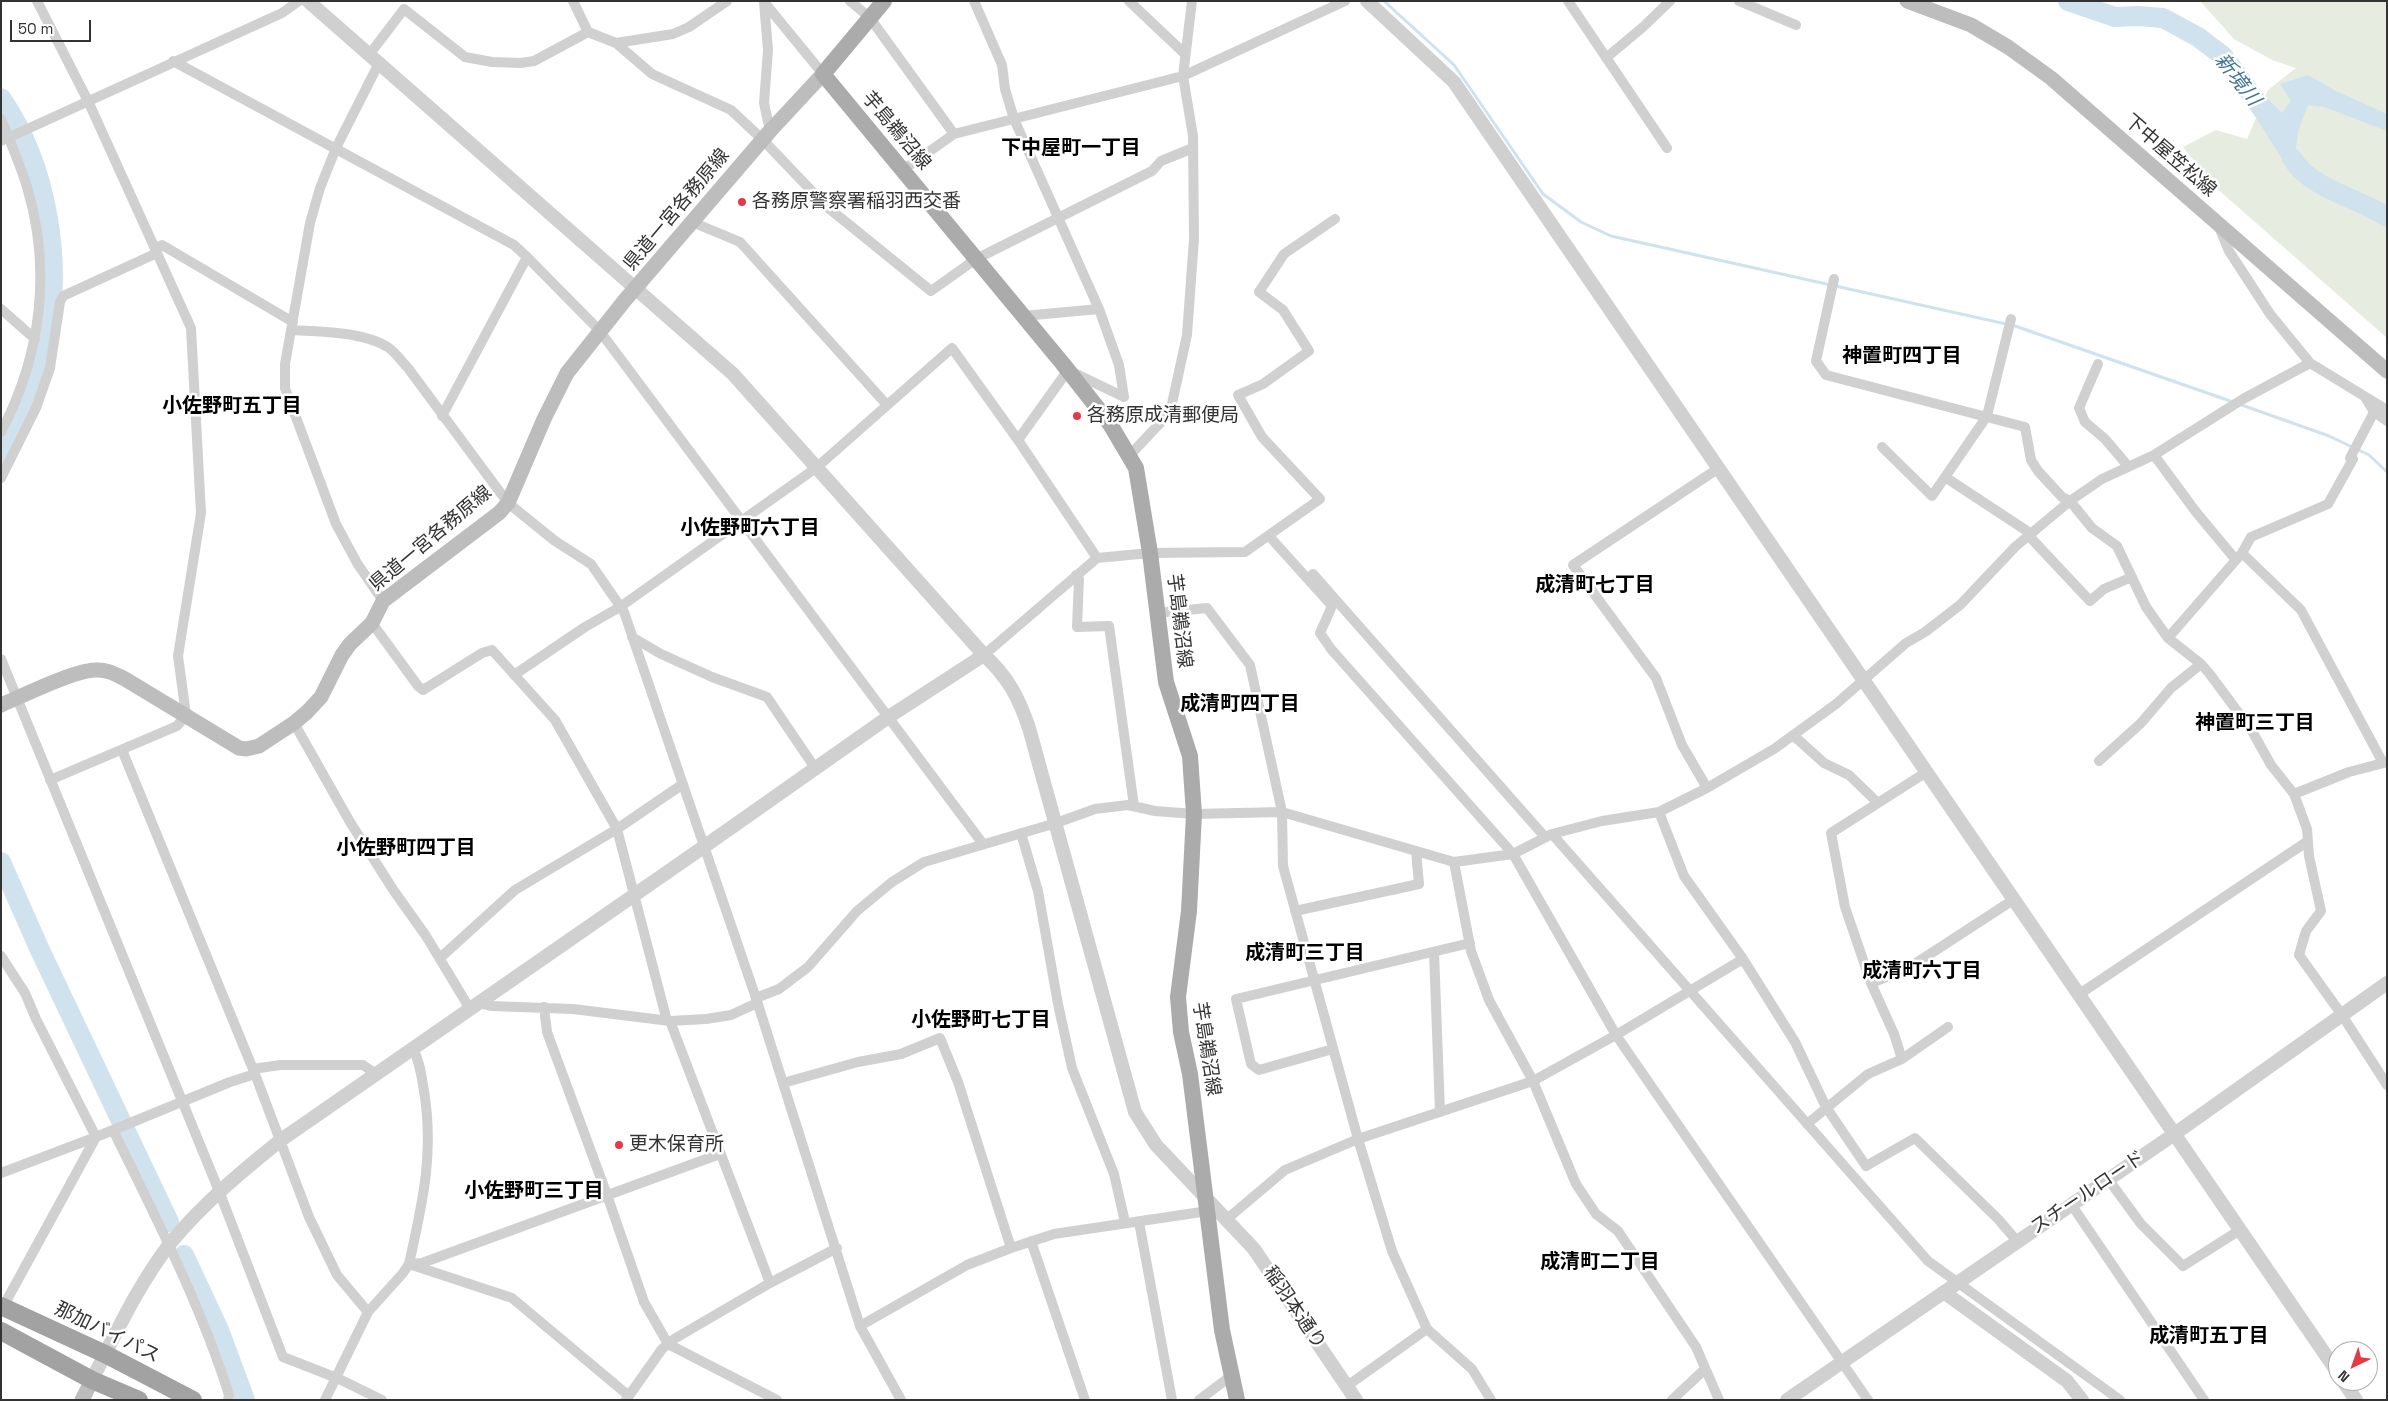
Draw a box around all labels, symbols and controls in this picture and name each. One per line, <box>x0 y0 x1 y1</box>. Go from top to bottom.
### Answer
scale bar <box>12 10 94 42</box>
text: 50 m <box>18 19 53 38</box>
water label: 新境川 <box>2209 49 2265 111</box>
street label: 芋島鵜沼線 <box>857 87 935 175</box>
street label: 下中屋笠松線 <box>2120 110 2220 202</box>
district label: 下中屋町一丁目 <box>1001 137 1141 161</box>
street label: 県道一宮各務原線 <box>619 144 735 276</box>
place label: 各務原警察署稲羽西交番 <box>752 191 961 213</box>
marker: 各務原警察署稲羽西交番 <box>736 196 748 208</box>
district label: 神置町四丁目 <box>1842 345 1962 369</box>
district label: 小佐野町五丁目 <box>162 395 302 419</box>
place label: 各務原成清郵便局 <box>1087 405 1239 427</box>
marker: 各務原成清郵便局 <box>1071 410 1083 422</box>
street label: 県道一宮各務原線 <box>365 481 497 597</box>
district label: 小佐野町六丁目 <box>680 517 820 541</box>
street label: 芋島鵜沼線 <box>1162 572 1196 670</box>
district label: 成清町七丁目 <box>1535 574 1655 598</box>
district label: 成清町四丁目 <box>1180 693 1300 717</box>
district label: 神置町三丁目 <box>2195 712 2315 736</box>
district label: 小佐野町四丁目 <box>336 837 476 861</box>
district label: 成清町三丁目 <box>1245 942 1365 966</box>
district label: 成清町六丁目 <box>1862 960 1982 984</box>
street label: 芋島鵜沼線 <box>1187 1000 1225 1098</box>
district label: 小佐野町七丁目 <box>911 1009 1051 1033</box>
place label: 更木保育所 <box>629 1134 724 1156</box>
marker: 更木保育所 <box>613 1139 625 1151</box>
street label: スチールロード <box>2026 1146 2150 1240</box>
district label: 小佐野町三丁目 <box>464 1180 604 1204</box>
district label: 成清町二丁目 <box>1540 1251 1660 1275</box>
street label: 稲羽本通り <box>1258 1262 1330 1354</box>
street label: 那加バイパス <box>51 1298 163 1368</box>
district label: 成清町五丁目 <box>2149 1325 2269 1349</box>
north arrow <box>2328 1341 2378 1391</box>
text: N <box>2334 1367 2353 1386</box>

